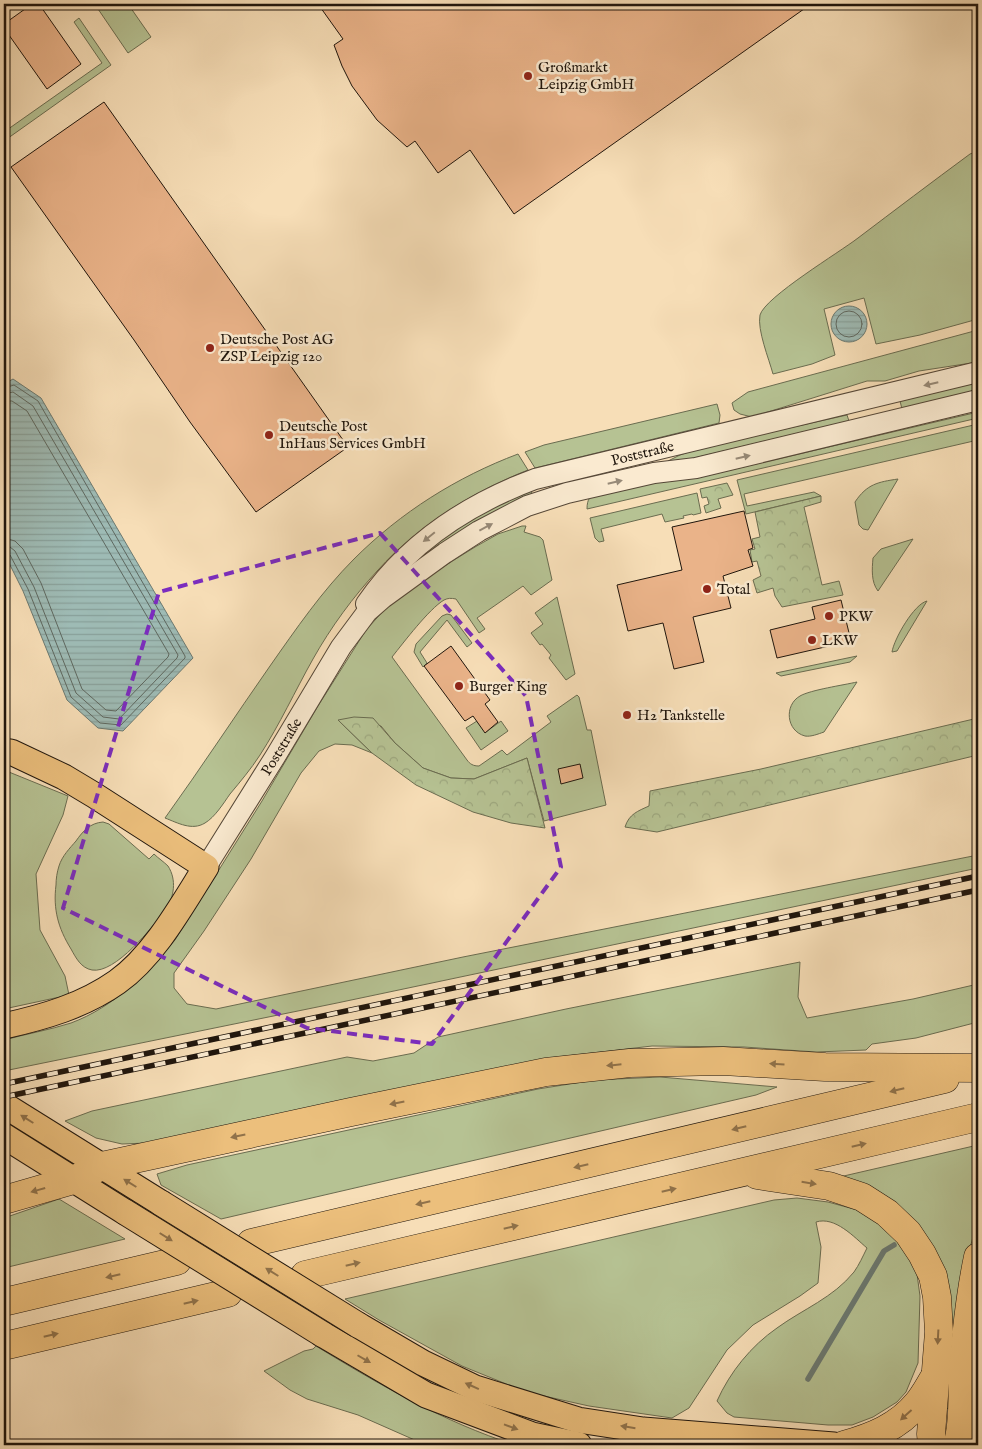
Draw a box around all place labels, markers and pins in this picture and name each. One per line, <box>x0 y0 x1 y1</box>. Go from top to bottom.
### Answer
place label: Großmarkt Leipzig GmbH <box>538 58 634 94</box>
marker: Großmarkt Leipzig GmbH <box>522 70 534 82</box>
place label: Deutsche Post AG ZSP Leipzig 120 <box>220 330 334 366</box>
marker: Deutsche Post AG ZSP Leipzig 120 <box>204 342 216 354</box>
place label: Deutsche Post InHaus Services GmbH <box>279 417 426 453</box>
marker: Deutsche Post InHaus Services GmbH <box>263 429 275 441</box>
place label: Total <box>717 580 751 599</box>
marker: Total <box>701 583 713 595</box>
place label: PKW <box>839 607 873 626</box>
marker: PKW <box>823 610 835 622</box>
place label: LKW <box>822 631 858 650</box>
marker: LKW <box>806 634 818 646</box>
place label: Burger King <box>469 677 548 696</box>
marker: Burger King <box>453 680 465 692</box>
place label: H2 Tankstelle <box>637 706 725 725</box>
marker: H2 Tankstelle <box>621 709 633 721</box>

